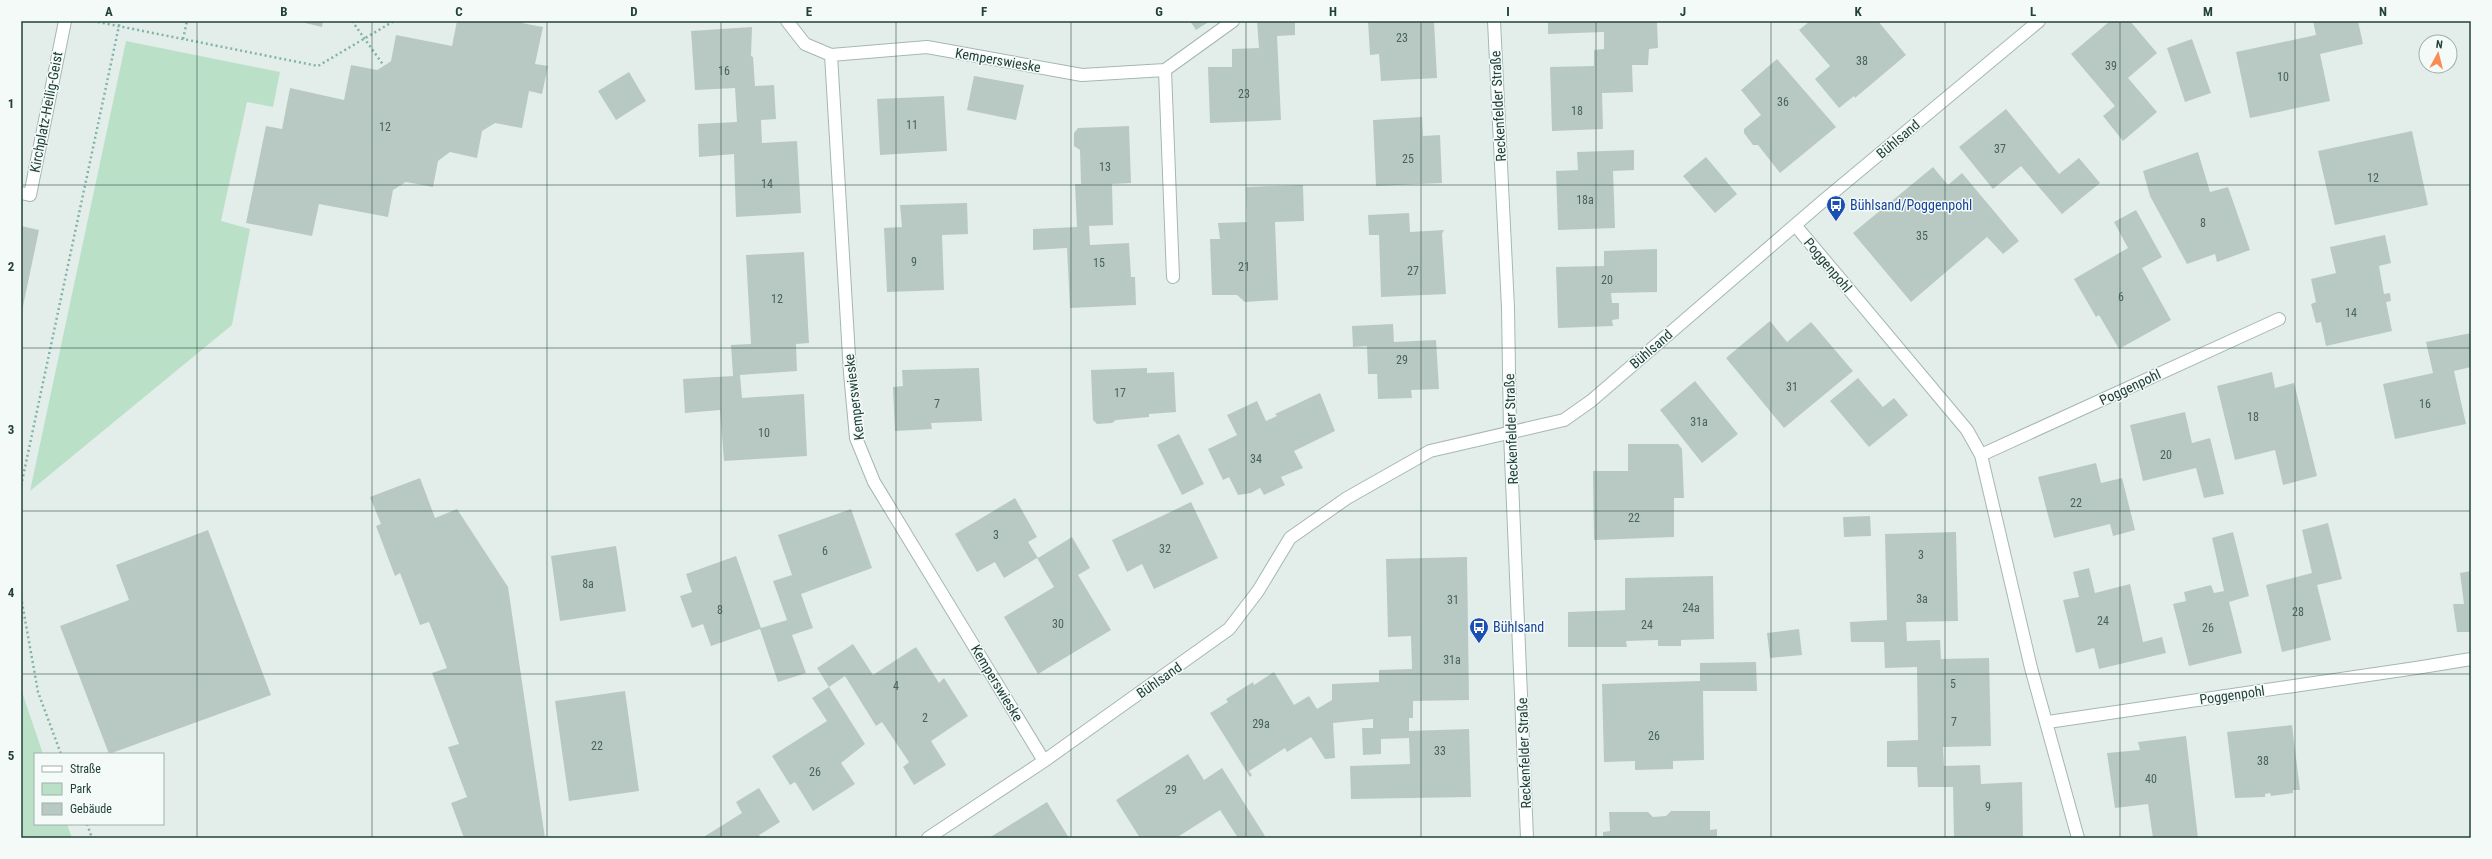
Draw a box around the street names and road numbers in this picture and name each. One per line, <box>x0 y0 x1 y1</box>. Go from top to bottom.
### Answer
street label: Kemperswieske <box>954 45 1042 75</box>
street label: Kirchplatz-Heilig-Geist <box>26 50 66 174</box>
street label: Reckenfelder Straße <box>1487 50 1509 162</box>
street label: Bühlsand <box>1873 116 1923 162</box>
street label: Poggenpohl <box>1801 235 1855 295</box>
street label: Bühlsand <box>1626 326 1676 372</box>
street label: Kemperswieske <box>841 353 867 441</box>
street label: Poggenpohl <box>2097 366 2163 408</box>
street label: Reckenfelder Straße <box>1501 373 1521 485</box>
street label: Kemperswieske <box>968 642 1026 725</box>
street label: Bühlsand <box>1133 659 1185 701</box>
street label: Poggenpohl <box>2198 683 2266 707</box>
street label: Reckenfelder Straße <box>1514 697 1534 809</box>

